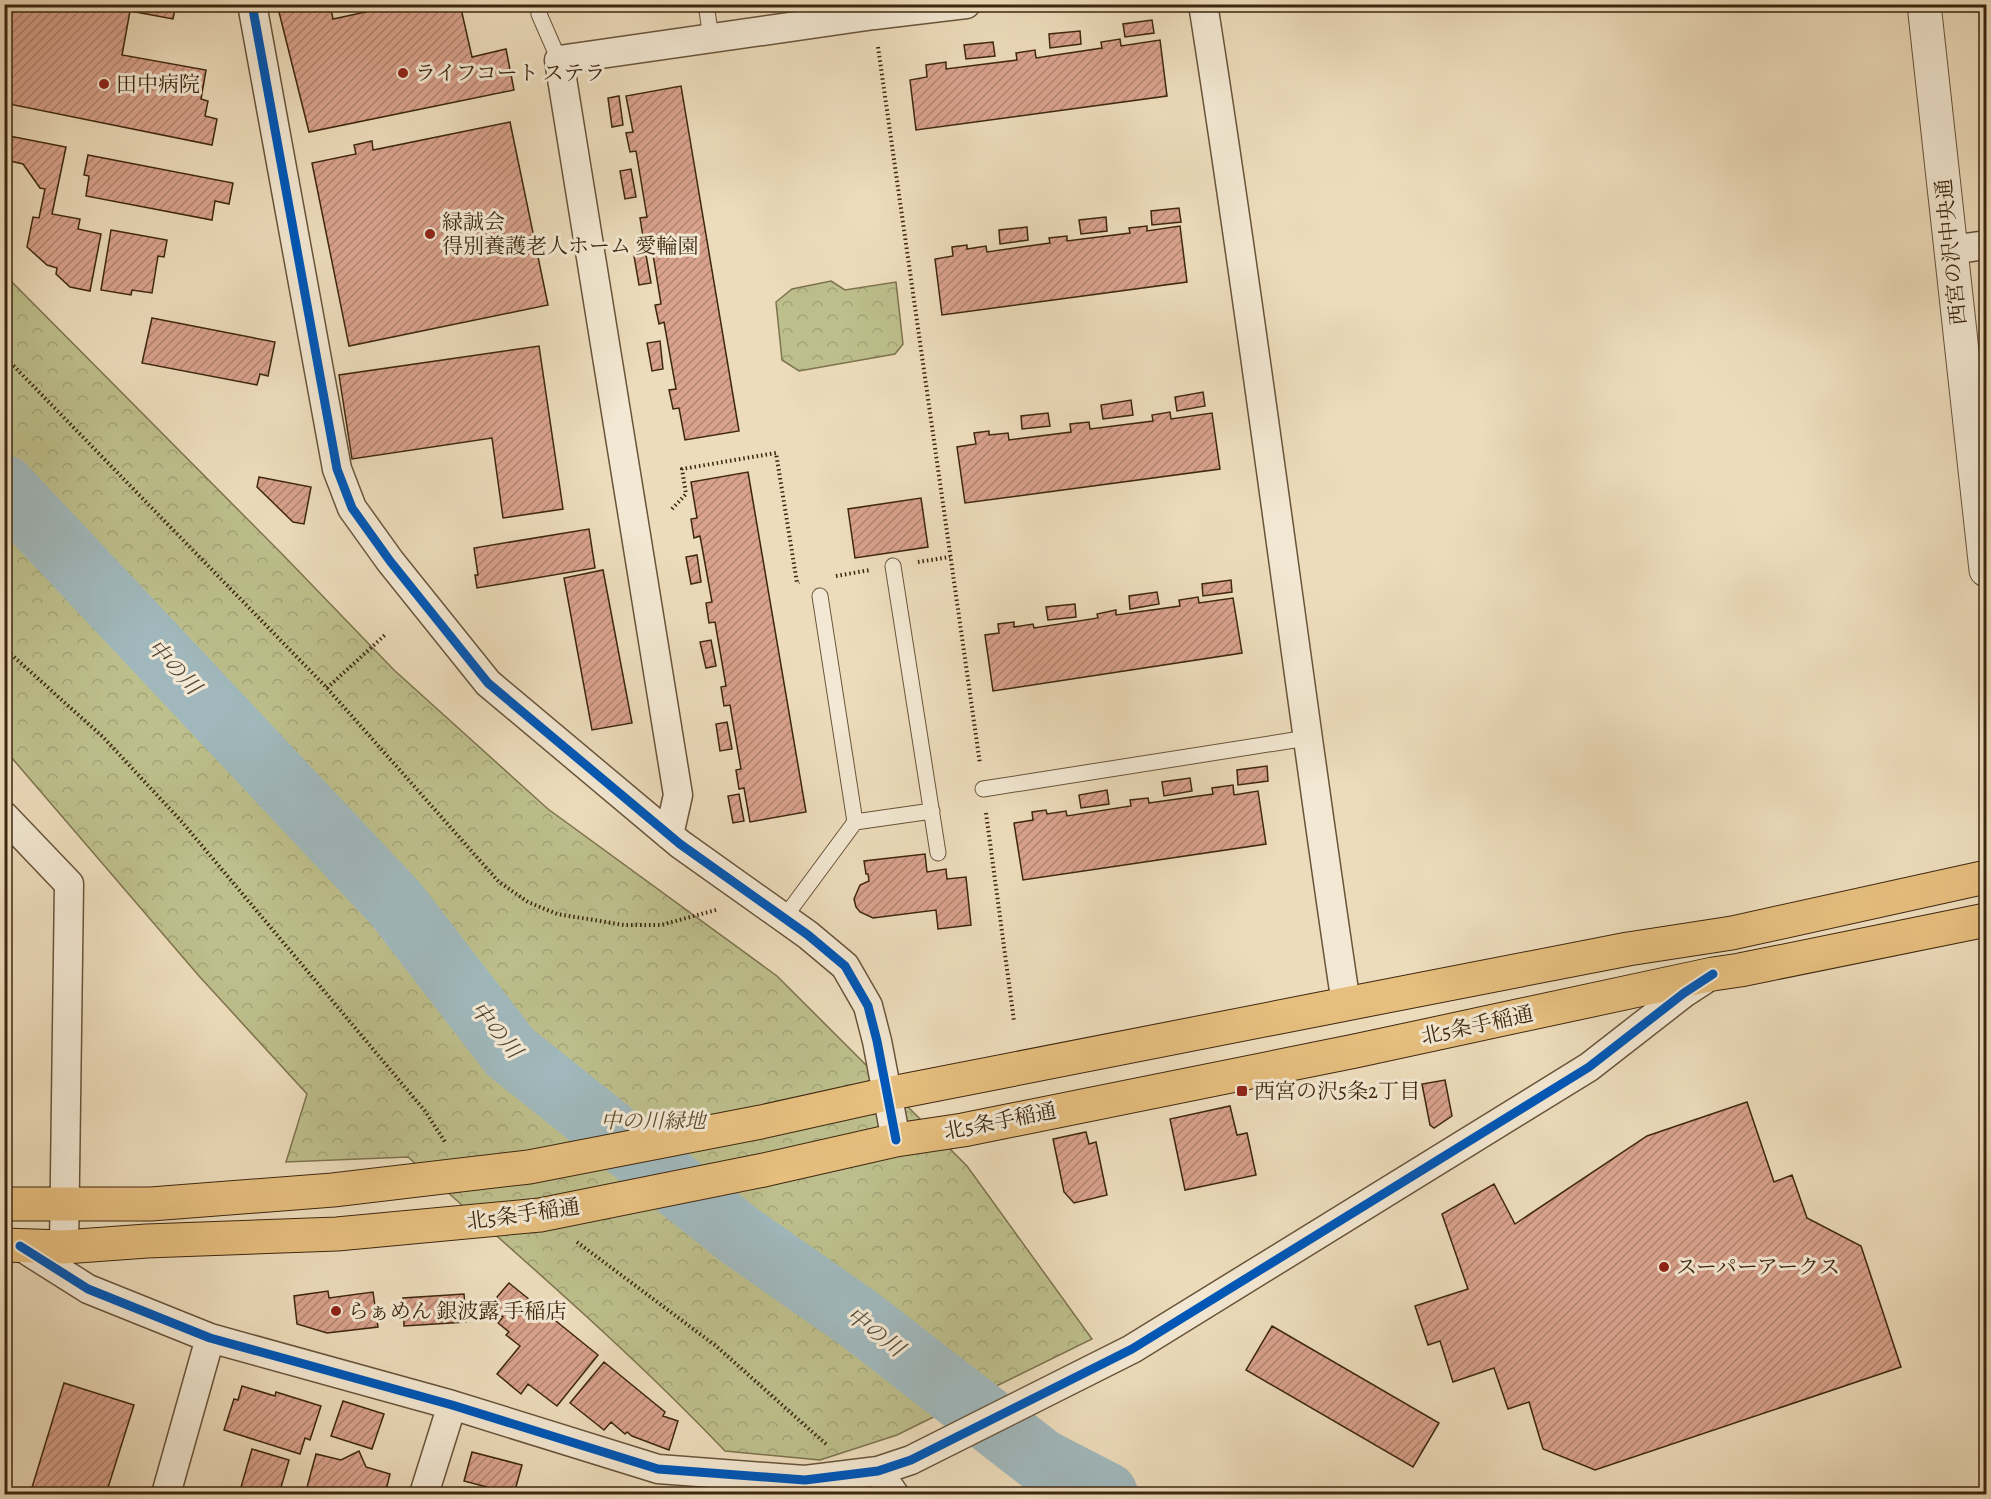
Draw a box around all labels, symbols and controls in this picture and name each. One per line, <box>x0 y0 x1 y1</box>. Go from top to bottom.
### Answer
place label: ライフコート ステラ <box>415 59 605 87</box>
marker: ライフコート ステラ <box>396 66 410 80</box>
place label: 田中病院 <box>116 70 200 98</box>
marker: 田中病院 <box>97 77 111 91</box>
street label: 西宮の沢中央通 <box>1929 177 1973 327</box>
place label: 緑誠会 得別養護老人ホーム 愛輪園 <box>442 208 698 260</box>
marker: 緑誠会 得別養護老人ホーム 愛輪園 <box>423 227 437 241</box>
water label: 中の川 <box>141 633 209 703</box>
water label: 中の川 <box>463 995 530 1066</box>
street label: 北5条手稲通 <box>1418 999 1536 1051</box>
place label: 西宮の沢5条2丁目 <box>1254 1077 1420 1105</box>
marker: 西宮の沢5条2丁目 <box>1235 1084 1249 1098</box>
street label: 北5条手稲通 <box>941 1096 1059 1146</box>
park label: 中の川緑地 <box>601 1107 707 1135</box>
street label: 北5条手稲通 <box>465 1192 581 1236</box>
place label: スーパーアークス <box>1676 1253 1840 1281</box>
marker: スーパーアークス <box>1657 1260 1671 1274</box>
place label: らぁめん 銀波露 手稲店 <box>348 1297 566 1325</box>
water label: 中の川 <box>840 1300 912 1365</box>
marker: らぁめん 銀波露 手稲店 <box>329 1304 343 1318</box>

